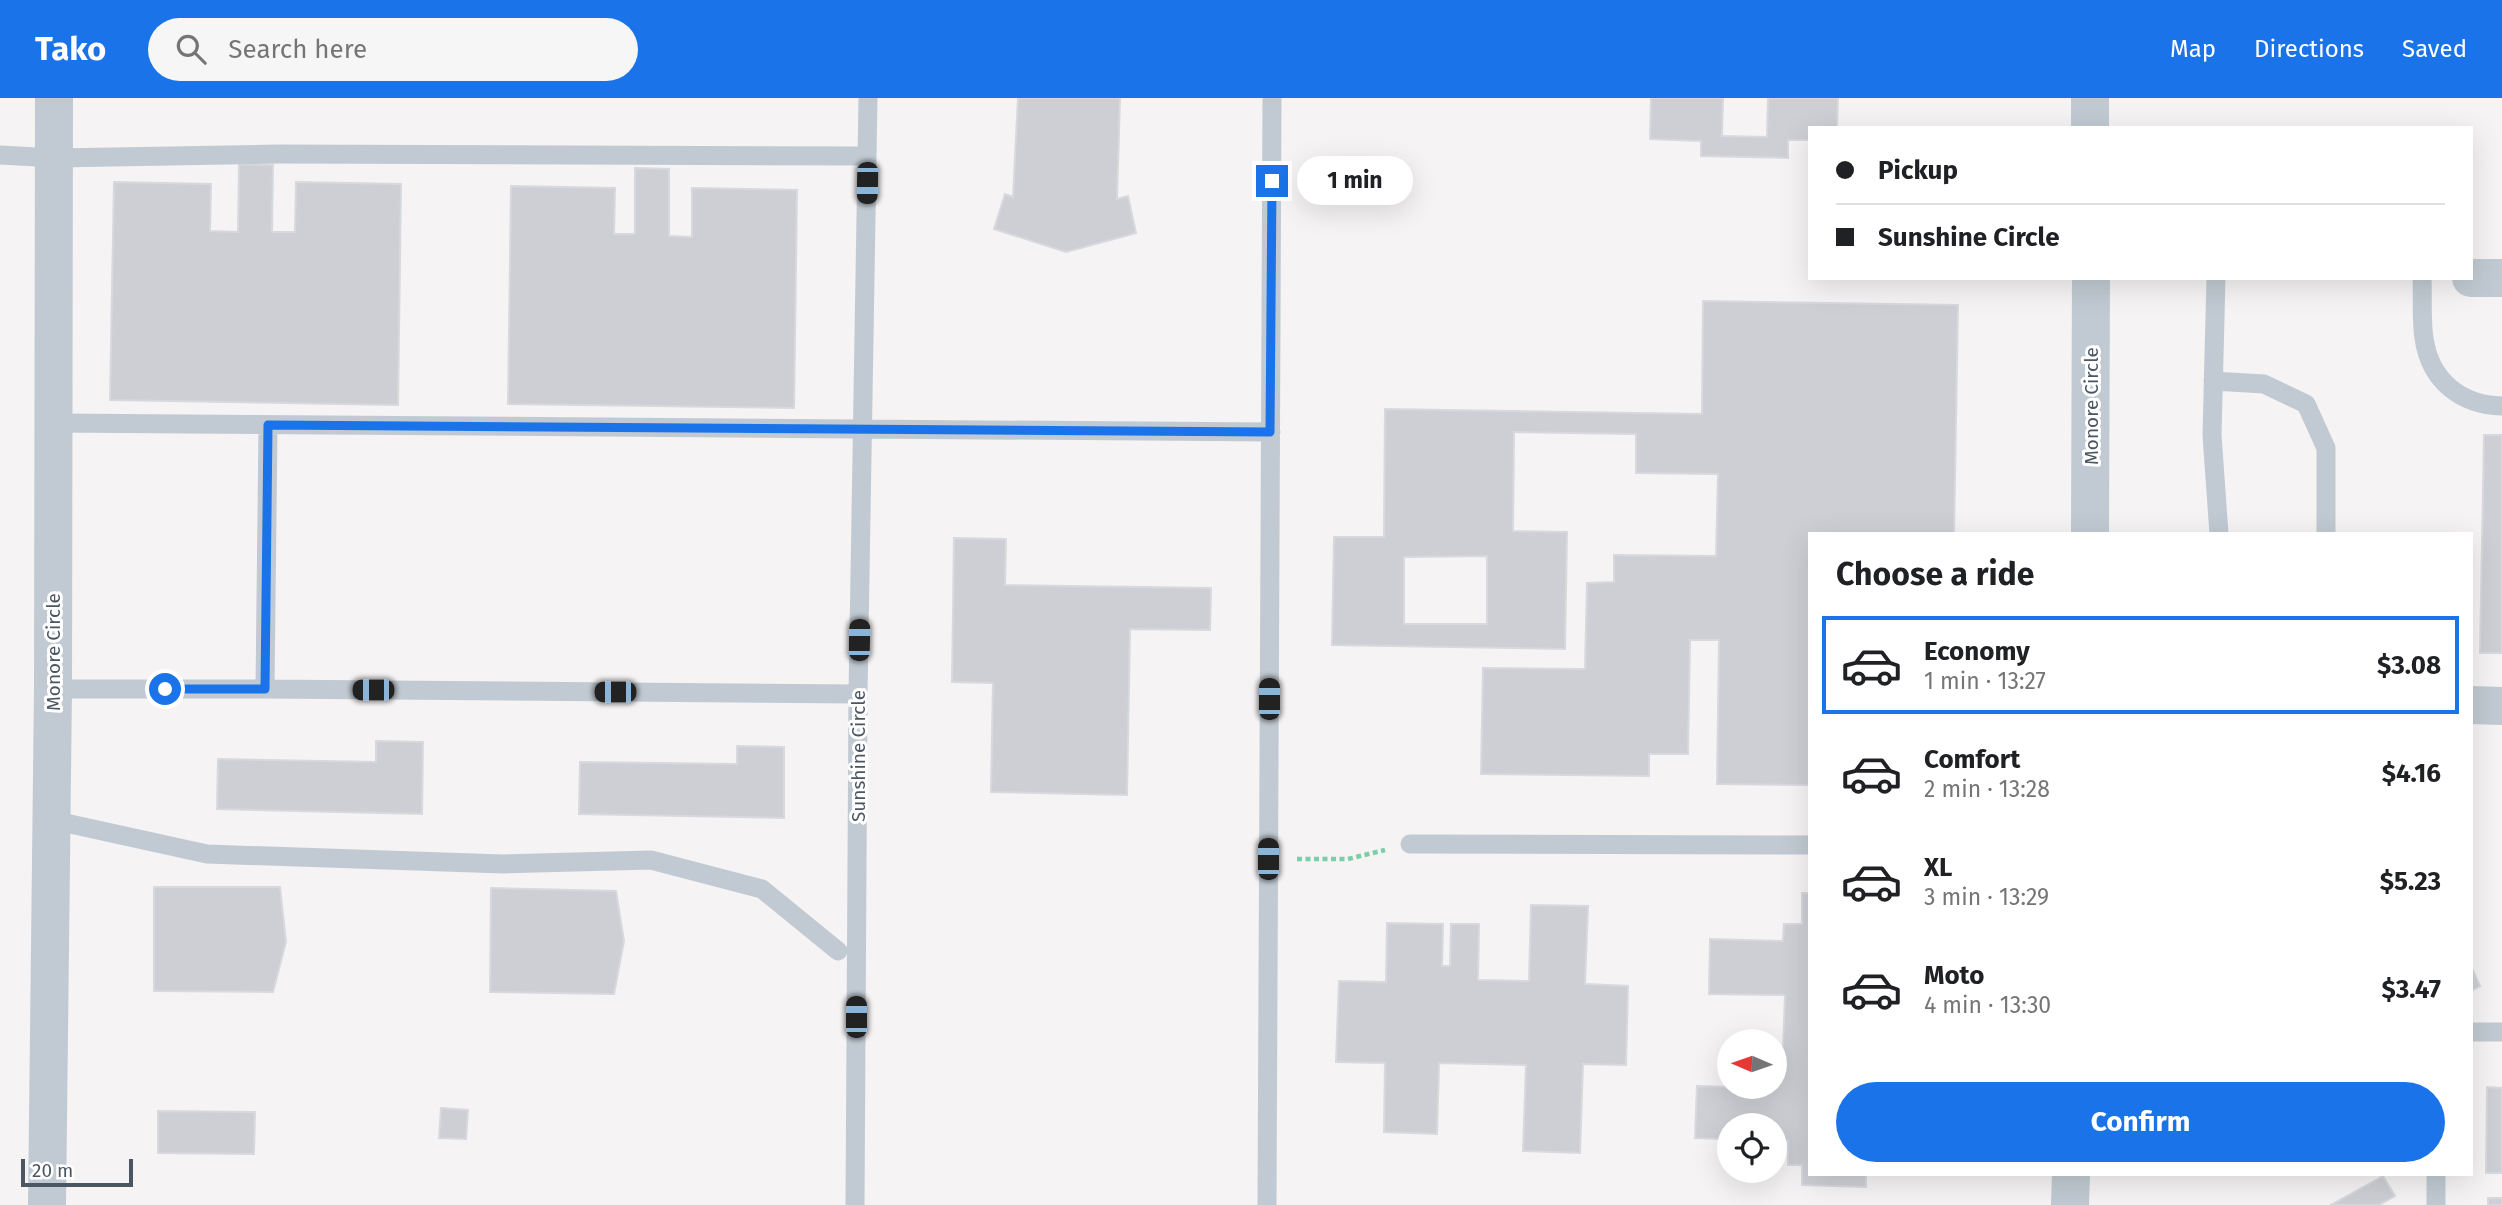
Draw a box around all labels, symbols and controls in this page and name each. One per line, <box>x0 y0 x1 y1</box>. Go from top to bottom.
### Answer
search box <box>148 18 638 81</box>
text: Tako <box>35 29 106 69</box>
icon: search <box>172 30 210 68</box>
text: Search here <box>228 34 367 65</box>
text: Map <box>2170 35 2216 63</box>
text: Directions <box>2254 35 2364 63</box>
text: Saved <box>2402 35 2467 63</box>
text: Pickup <box>1878 155 1958 186</box>
callout: 1 min <box>1296 156 1412 206</box>
car <box>857 162 878 204</box>
route end <box>1256 165 1288 197</box>
text: 1 min <box>1327 166 1383 194</box>
text: Sunshine Circle <box>1878 222 2059 253</box>
street label: Monore Circle <box>2080 347 2103 465</box>
text: Choose a ride <box>1836 555 2034 593</box>
street label: Monore Circle <box>42 593 65 711</box>
car <box>849 619 870 661</box>
icon: car <box>1840 634 1903 697</box>
text: Economy <box>1924 636 2030 667</box>
text: $3.08 <box>2377 650 2441 681</box>
text: 1 min · 13:27 <box>1924 667 2046 695</box>
route start <box>149 673 181 705</box>
car <box>1259 678 1280 720</box>
car <box>353 680 395 701</box>
car <box>595 682 637 703</box>
street label: Sunshine Circle <box>847 690 870 822</box>
icon: car <box>1840 742 1903 805</box>
text: Comfort <box>1924 744 2020 775</box>
text: $4.16 <box>2382 758 2441 789</box>
text: 2 min · 13:28 <box>1924 775 2050 803</box>
car <box>1258 838 1279 880</box>
icon: car <box>1840 850 1903 913</box>
text: XL <box>1924 852 1952 883</box>
text: $5.23 <box>2380 866 2441 897</box>
text: 3 min · 13:29 <box>1924 883 2049 911</box>
icon: car <box>1840 958 1903 1021</box>
text: Moto <box>1924 960 1984 991</box>
text: $3.47 <box>2381 974 2441 1005</box>
text: 4 min · 13:30 <box>1924 991 2051 1019</box>
car <box>846 996 867 1038</box>
north arrow <box>1717 1029 1787 1099</box>
map controls <box>1717 1029 1787 1183</box>
button: Confirm <box>1836 1082 2445 1162</box>
button: locate <box>1717 1113 1787 1183</box>
scale bar <box>21 1156 133 1188</box>
text: 20 m <box>32 1159 73 1182</box>

